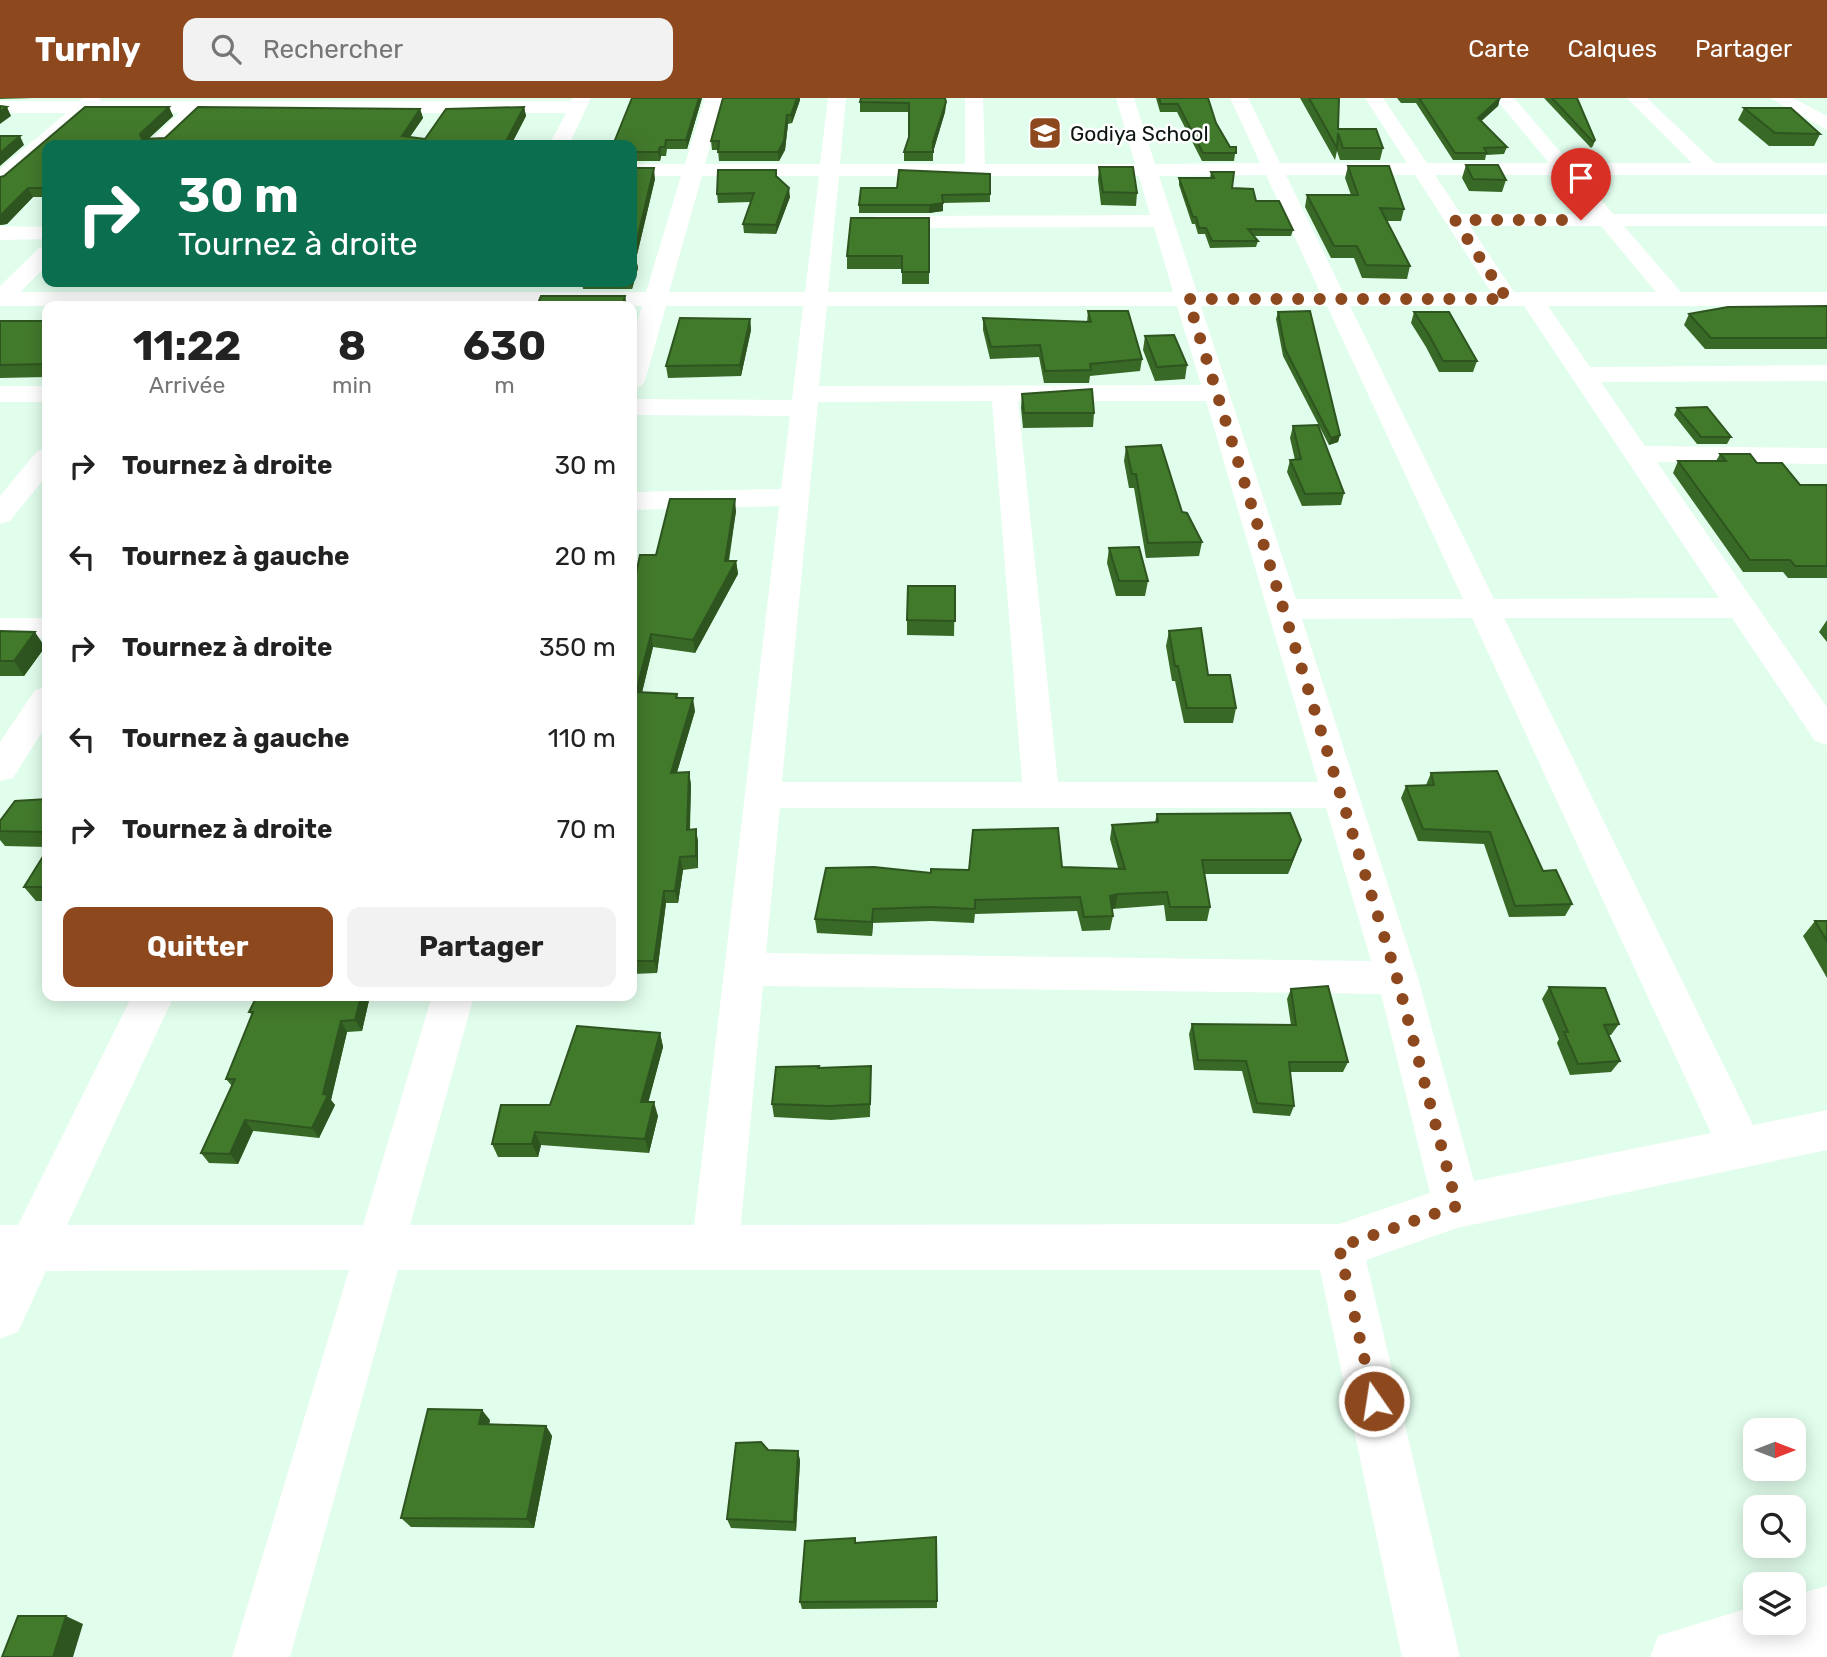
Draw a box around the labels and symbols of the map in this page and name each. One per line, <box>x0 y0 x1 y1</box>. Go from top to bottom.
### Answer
school or university icon: Godiya School <box>1026 114 1064 152</box>
place label: Godiya School <box>1070 121 1209 146</box>
pin <box>1551 148 1611 220</box>
position arrow <box>1337 1364 1411 1438</box>
north arrow <box>1743 1418 1806 1480</box>

